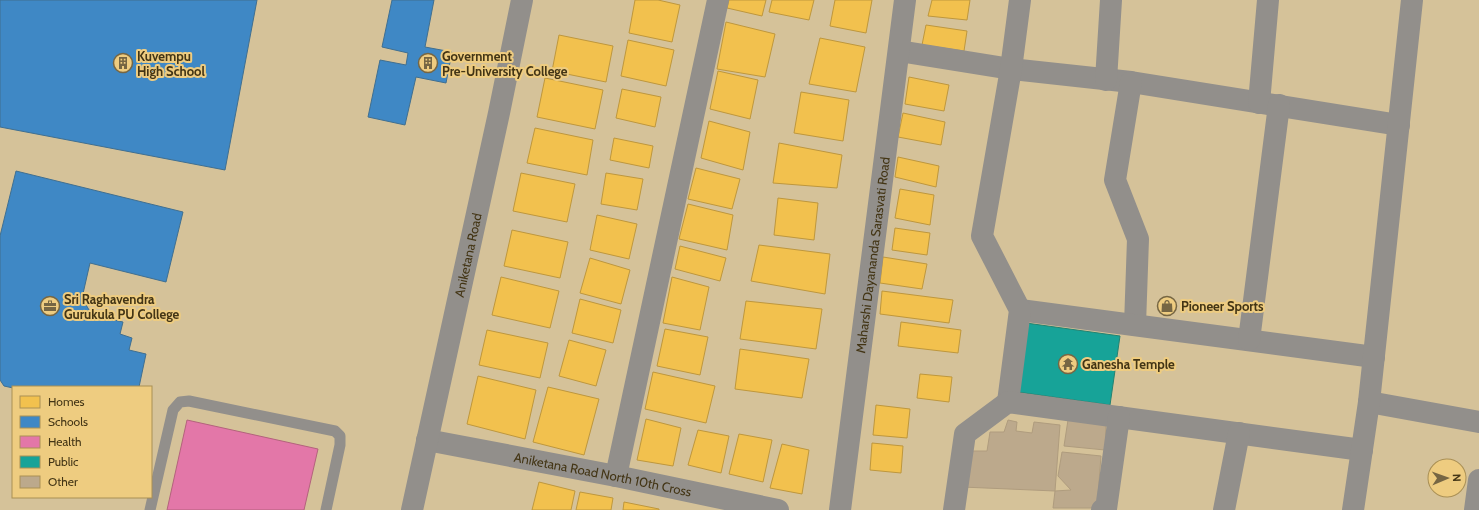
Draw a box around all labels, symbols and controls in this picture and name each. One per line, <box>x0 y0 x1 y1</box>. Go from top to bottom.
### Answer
place label: Kuvempu High School <box>137 48 206 79</box>
place label: Government Pre-University College <box>442 48 568 79</box>
building icon: Kuvempu High School <box>112 52 134 74</box>
building icon: Government Pre-University College <box>417 52 439 74</box>
street label: Maharshi Dayananda Sarasvati Road <box>852 156 893 354</box>
street label: Aniketana Road <box>451 212 485 299</box>
place label: Sri Raghavendra Gurukula PU College <box>64 291 180 322</box>
office icon: Sri Raghavendra Gurukula PU College <box>39 295 61 317</box>
shop icon: Pioneer Sports <box>1156 295 1178 317</box>
place label: Pioneer Sports <box>1181 298 1264 314</box>
temple icon: Ganesha Temple <box>1057 353 1079 375</box>
place label: Ganesha Temple <box>1082 356 1175 372</box>
legend <box>12 386 152 498</box>
text: Homes <box>48 394 85 409</box>
text: Schools <box>48 414 88 429</box>
text: Health <box>48 434 82 449</box>
street label: Aniketana Road North 10th Cross <box>513 449 694 500</box>
text: Public <box>48 454 79 469</box>
north arrow <box>1427 458 1467 498</box>
text: Other <box>48 474 78 489</box>
text: N <box>1450 474 1464 482</box>

